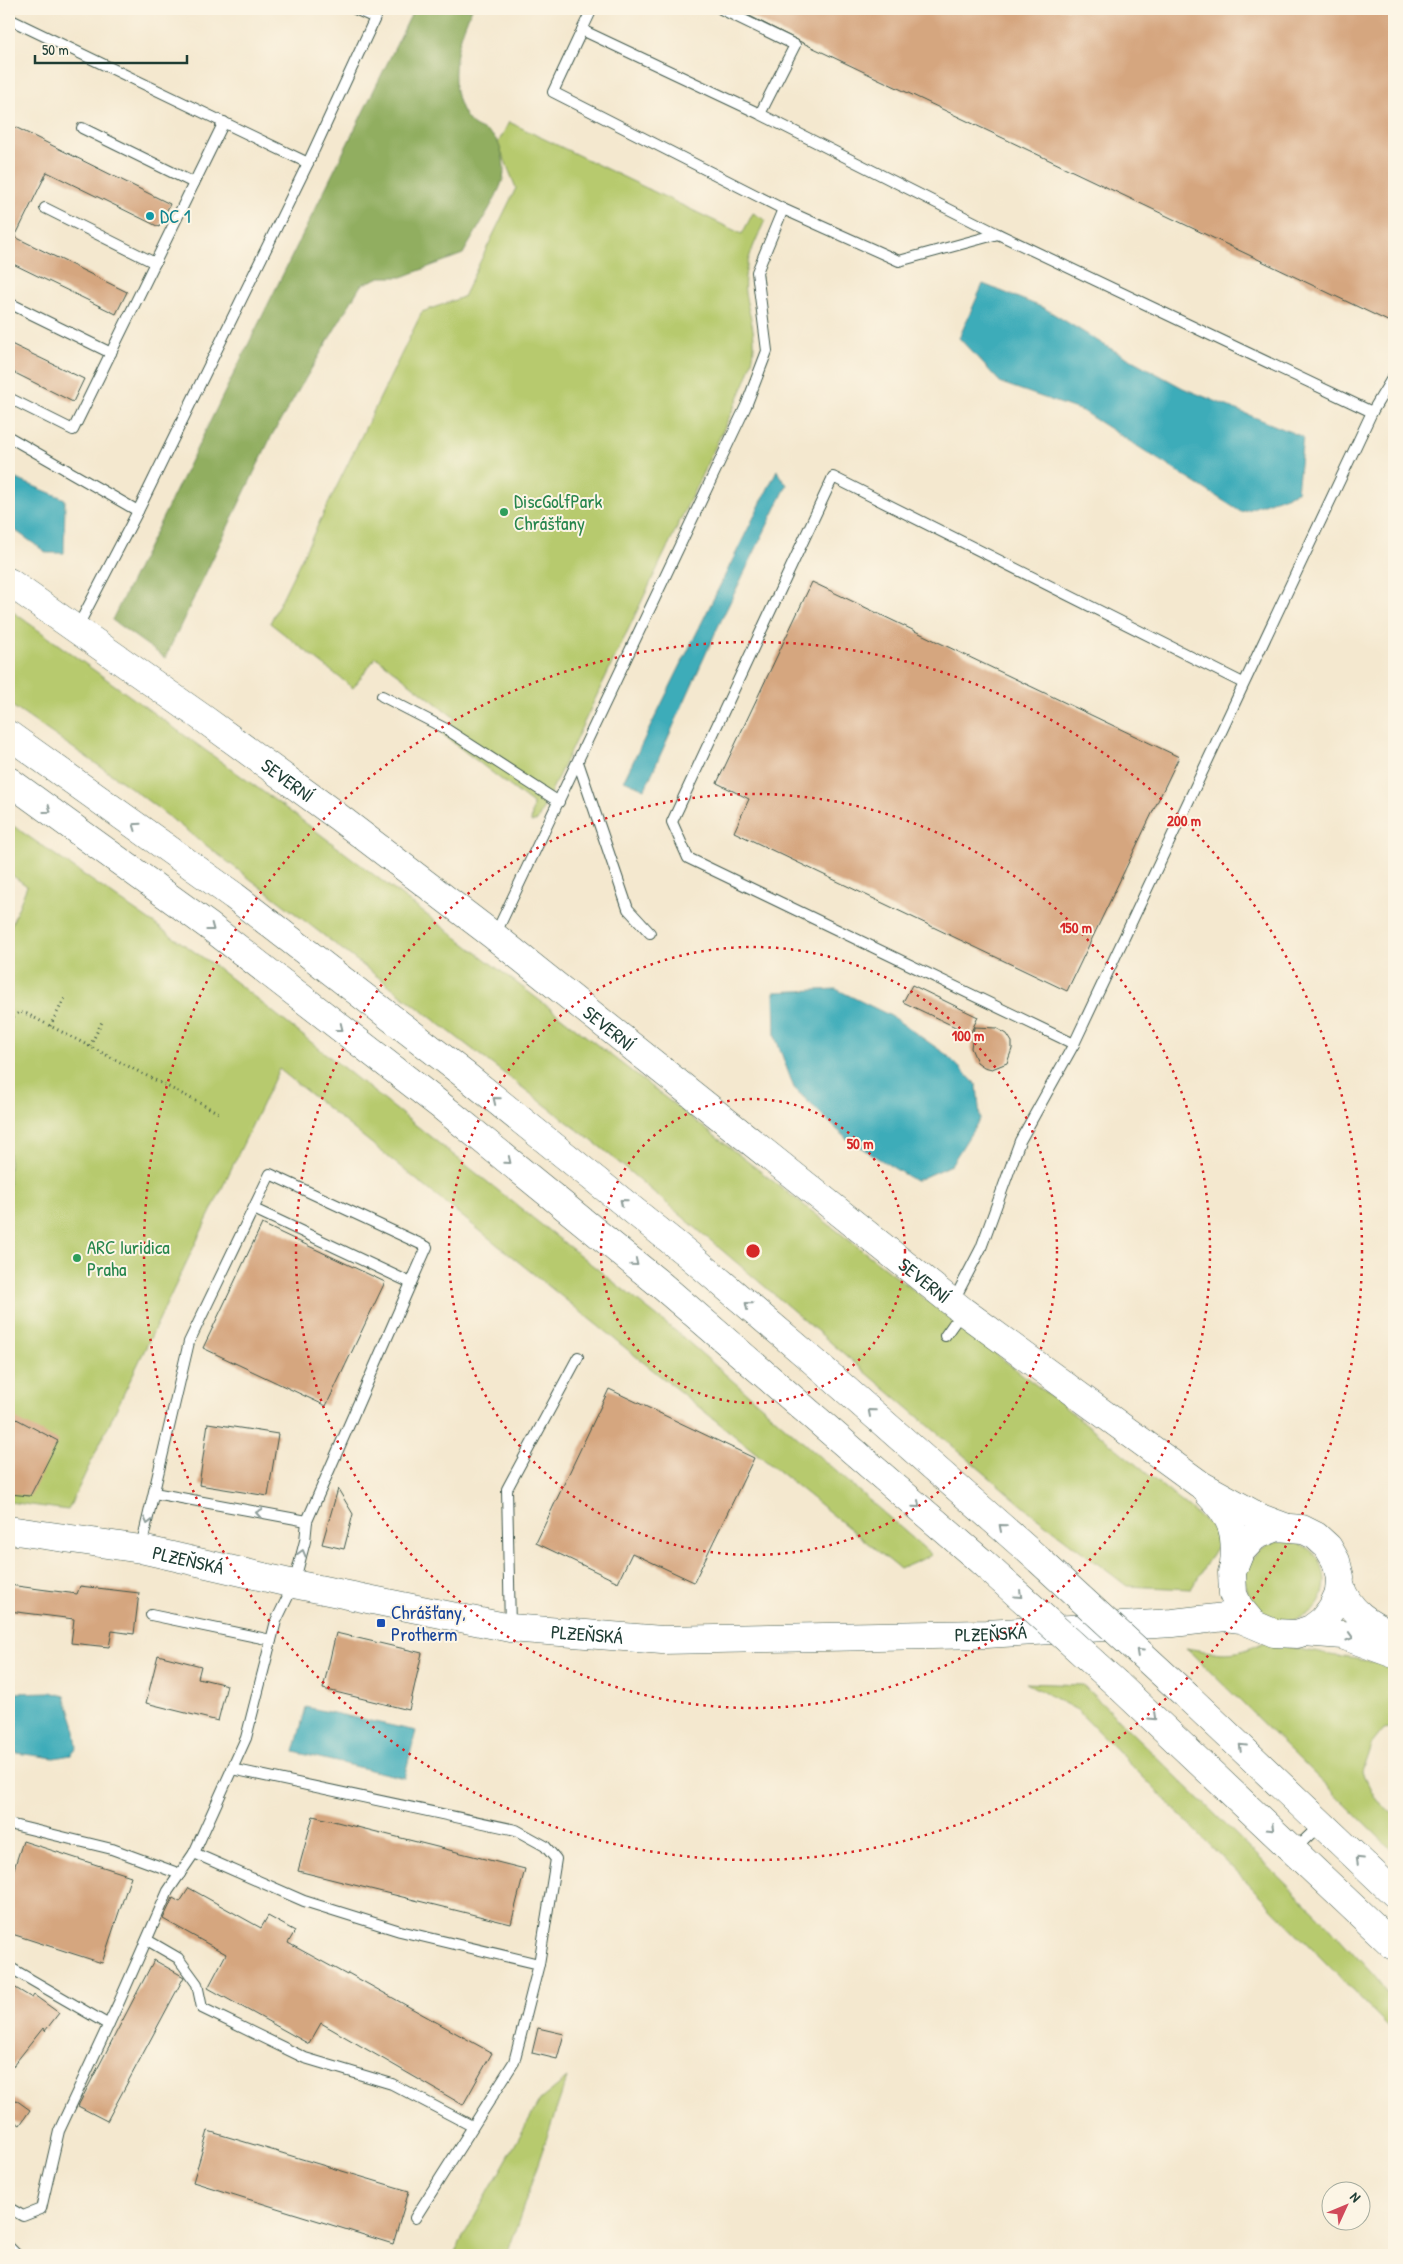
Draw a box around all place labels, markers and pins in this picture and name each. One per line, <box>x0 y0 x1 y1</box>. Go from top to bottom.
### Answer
place label: DC 1 <box>160 203 191 229</box>
marker: DC 1 <box>144 210 156 222</box>
place label: DiscGolfPark Chrášťany <box>514 488 603 536</box>
marker: DiscGolfPark Chrášťany <box>498 506 510 518</box>
place label: ARC Iuridica Praha <box>87 1234 170 1282</box>
centre of rings <box>744 1242 762 1260</box>
marker: ARC Iuridica Praha <box>71 1252 83 1264</box>
place label: Chrášťany, Protherm <box>391 1599 466 1647</box>
marker: Chrášťany, Protherm <box>375 1617 387 1629</box>

